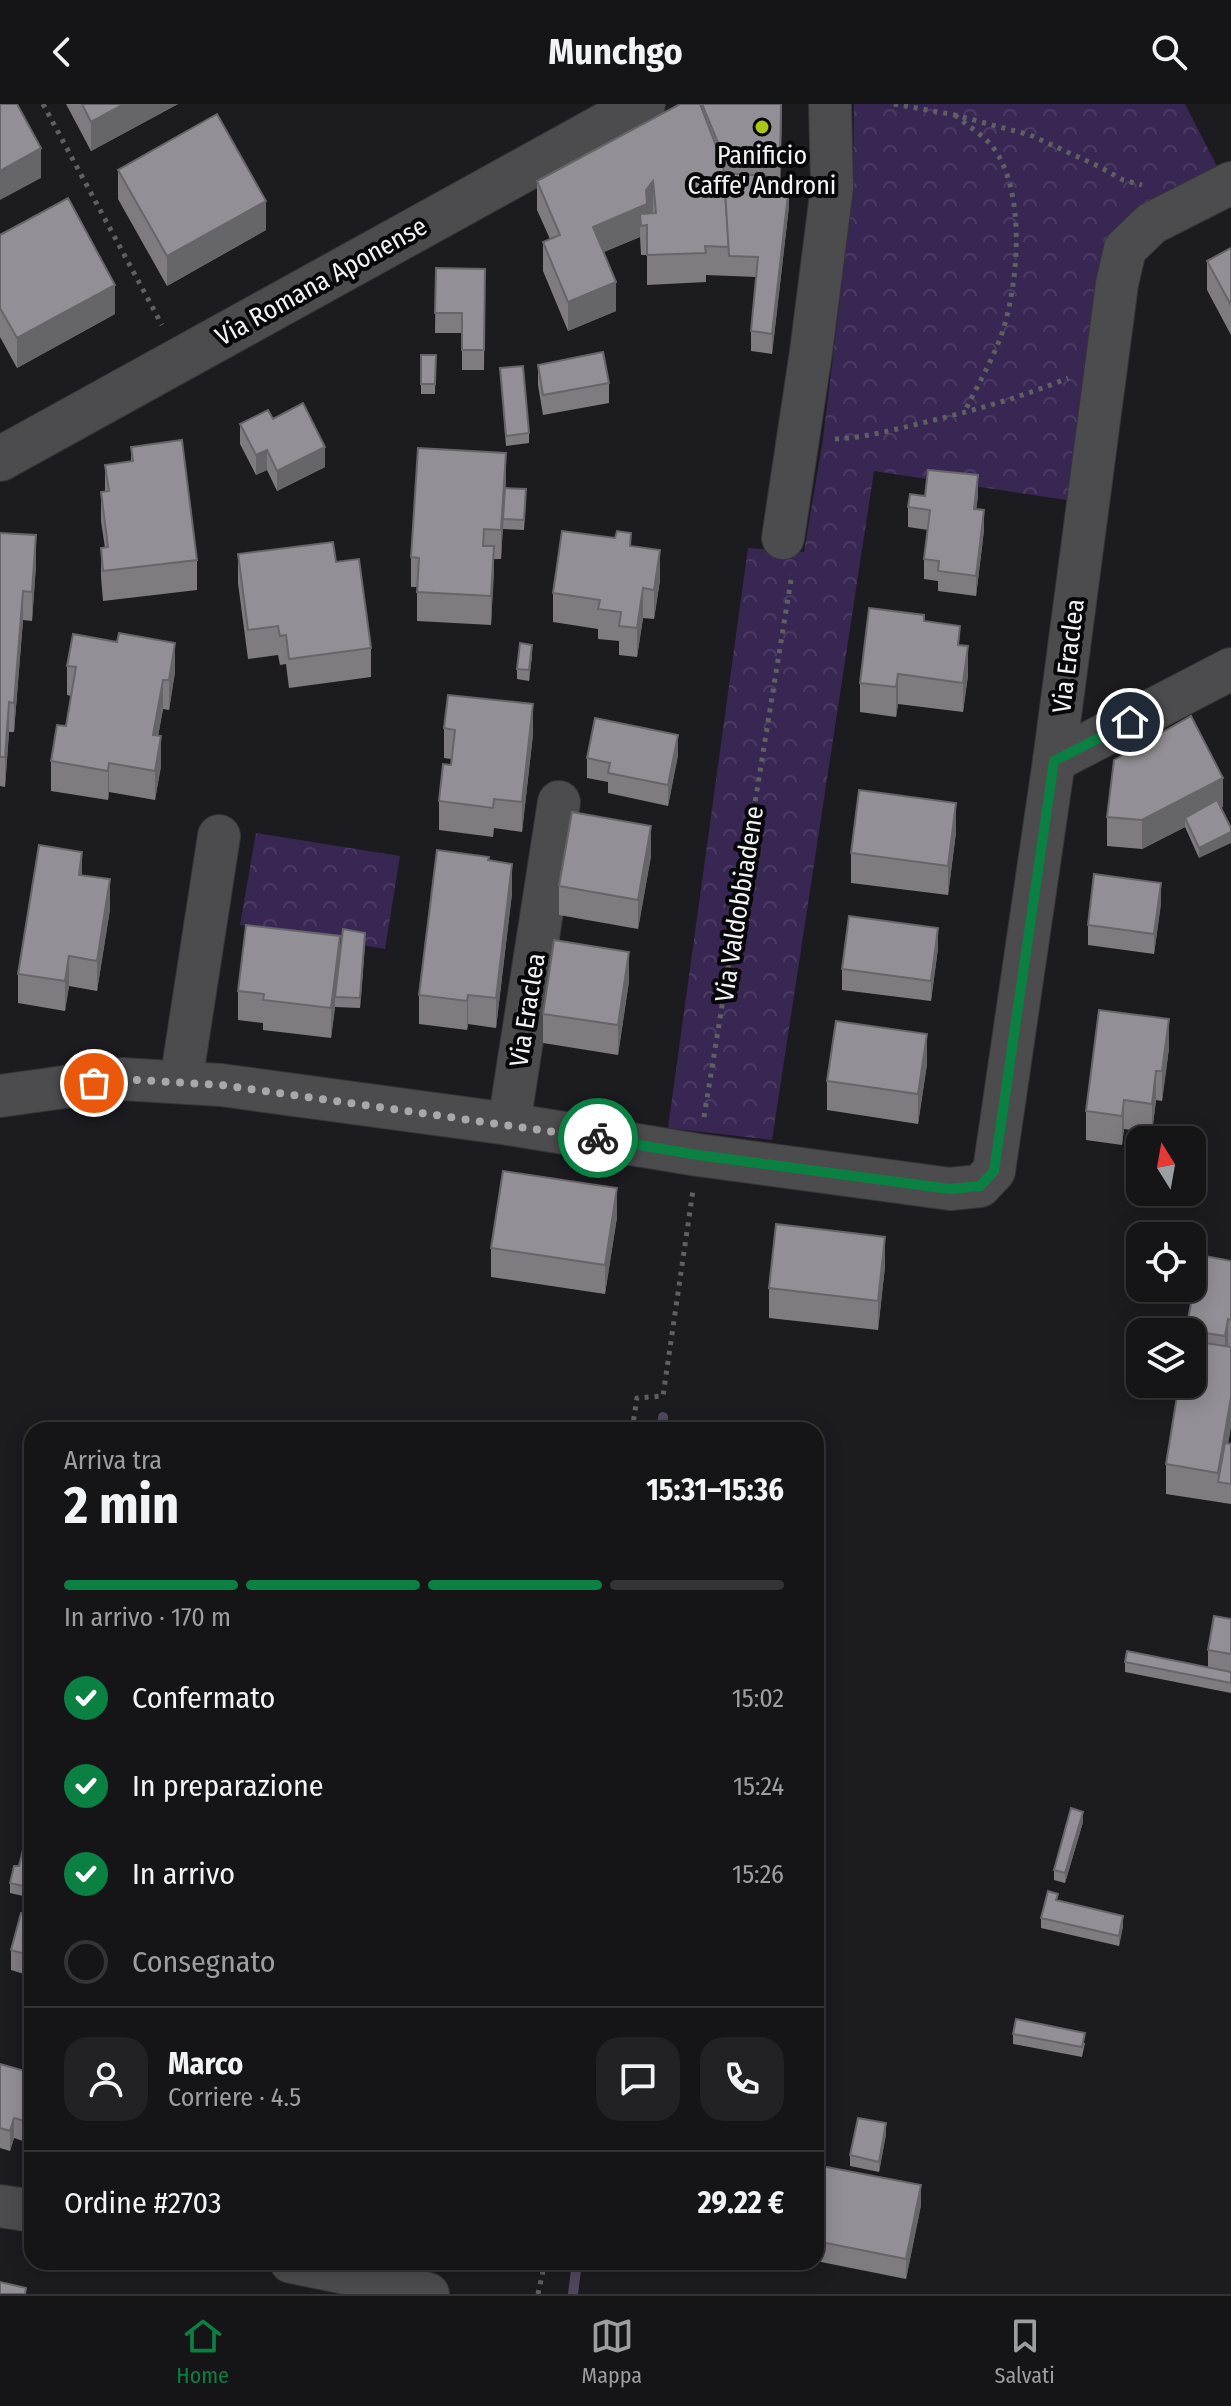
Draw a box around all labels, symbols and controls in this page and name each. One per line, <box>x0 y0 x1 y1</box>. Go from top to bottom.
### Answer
icon: back <box>40 30 84 74</box>
text: Munchgo <box>548 30 683 74</box>
icon: search <box>1147 30 1191 74</box>
marker: Panificio Caffe' Androni <box>753 118 771 136</box>
place label: Panificio Caffe' Androni <box>688 140 836 201</box>
street label: Via Romana Aponense <box>210 210 432 352</box>
street label: Via Eraclea <box>1046 597 1091 715</box>
pin <box>1096 688 1164 756</box>
icon: home <box>1108 700 1152 744</box>
street label: Via Valdobbiadene <box>709 804 770 1004</box>
street label: Via Eraclea <box>503 951 552 1069</box>
pin <box>60 1049 128 1117</box>
icon: bag <box>72 1061 116 1105</box>
courier <box>558 1098 638 1178</box>
icon: bike <box>576 1116 620 1160</box>
north arrow <box>1126 1126 1206 1206</box>
map controls <box>1126 1126 1206 1398</box>
button: locate <box>1126 1222 1206 1302</box>
button: layers <box>1126 1318 1206 1398</box>
text: Arriva tra <box>64 1445 162 1476</box>
text: 15:31–15:36 <box>646 1472 784 1508</box>
text: 2 min <box>64 1474 179 1537</box>
text: In arrivo · 170 m <box>64 1602 231 1633</box>
icon: check <box>64 1676 108 1720</box>
text: Confermato <box>132 1680 275 1716</box>
text: 15:02 <box>732 1683 784 1714</box>
icon: check <box>64 1764 108 1808</box>
text: In preparazione <box>132 1768 324 1804</box>
text: 15:24 <box>733 1771 784 1802</box>
icon: check <box>64 1852 108 1896</box>
text: In arrivo <box>132 1856 235 1892</box>
text: 15:26 <box>732 1859 784 1890</box>
text: Consegnato <box>132 1944 276 1980</box>
button: person <box>64 2037 148 2121</box>
button: chat <box>596 2037 680 2121</box>
button: phone <box>700 2037 784 2121</box>
text: Marco <box>168 2046 243 2082</box>
text: Corriere · 4.5 <box>168 2082 301 2113</box>
text: Ordine #2703 <box>64 2185 221 2221</box>
text: 29.22 € <box>698 2185 784 2221</box>
tab: Home <box>176 2314 229 2389</box>
tab: Mappa <box>582 2314 642 2389</box>
tab: Salvati <box>995 2314 1055 2389</box>

